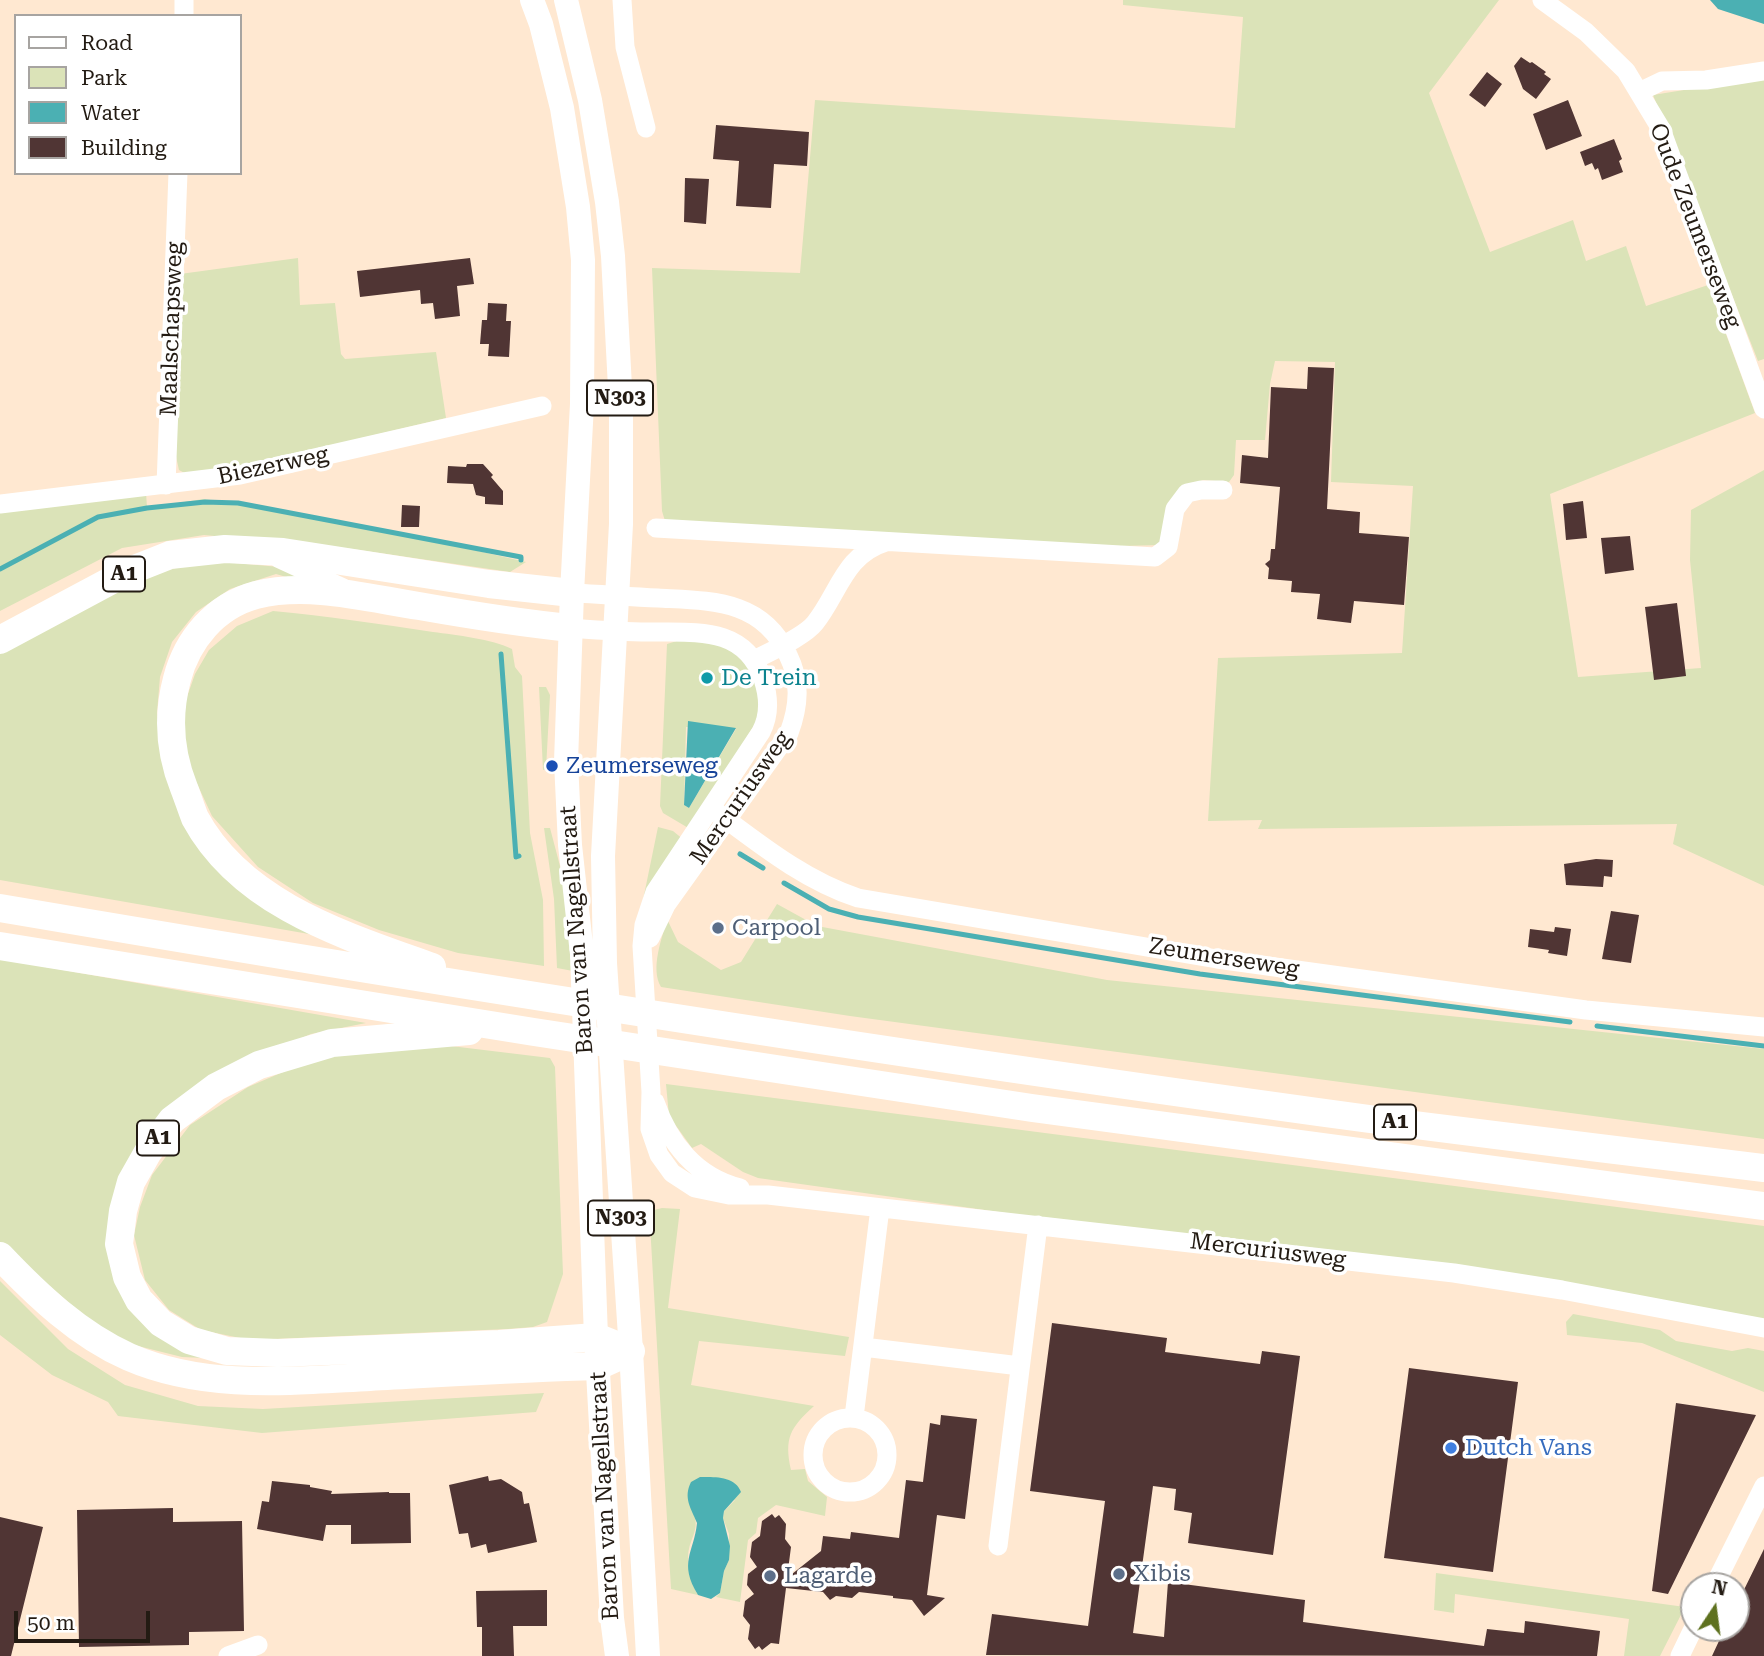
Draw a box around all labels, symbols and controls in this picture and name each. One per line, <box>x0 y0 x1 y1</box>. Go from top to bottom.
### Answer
legend <box>14 14 242 175</box>
text: Road <box>81 31 133 55</box>
text: Park <box>81 66 127 90</box>
text: Water <box>81 101 140 125</box>
street label: Oude Zeumerseweg <box>1643 119 1747 333</box>
text: Building <box>81 136 167 160</box>
street label: Maalschapsweg <box>155 241 189 417</box>
road number: N303 <box>587 380 653 416</box>
street label: Biezerweg <box>215 441 331 491</box>
road number: A1 <box>103 556 145 592</box>
place label: De Trein <box>721 664 817 692</box>
marker: De Trein <box>699 670 715 686</box>
street label: Mercuriusweg <box>685 726 797 870</box>
place label: Zeumerseweg <box>566 752 718 780</box>
marker: Zeumerseweg <box>544 758 560 774</box>
street label: Baron van Nagellstraat <box>555 805 599 1055</box>
place label: Carpool <box>732 914 821 942</box>
marker: Carpool <box>710 920 726 936</box>
street label: Zeumerseweg <box>1147 932 1301 984</box>
road number: A1 <box>1374 1104 1416 1140</box>
road number: A1 <box>137 1120 179 1156</box>
road number: N303 <box>588 1200 654 1236</box>
street label: Mercuriusweg <box>1188 1228 1348 1274</box>
street label: Baron van Nagellstraat <box>585 1371 625 1621</box>
place label: Dutch Vans <box>1465 1434 1592 1462</box>
marker: Dutch Vans <box>1443 1440 1459 1456</box>
place label: Xibis <box>1133 1560 1191 1588</box>
place label: Lagarde <box>784 1562 873 1590</box>
marker: Xibis <box>1111 1566 1127 1582</box>
marker: Lagarde <box>762 1568 778 1584</box>
north arrow <box>1680 1572 1750 1642</box>
text: N <box>1710 1575 1729 1601</box>
scale bar <box>18 1596 154 1640</box>
text: 50 m <box>27 1611 75 1635</box>

